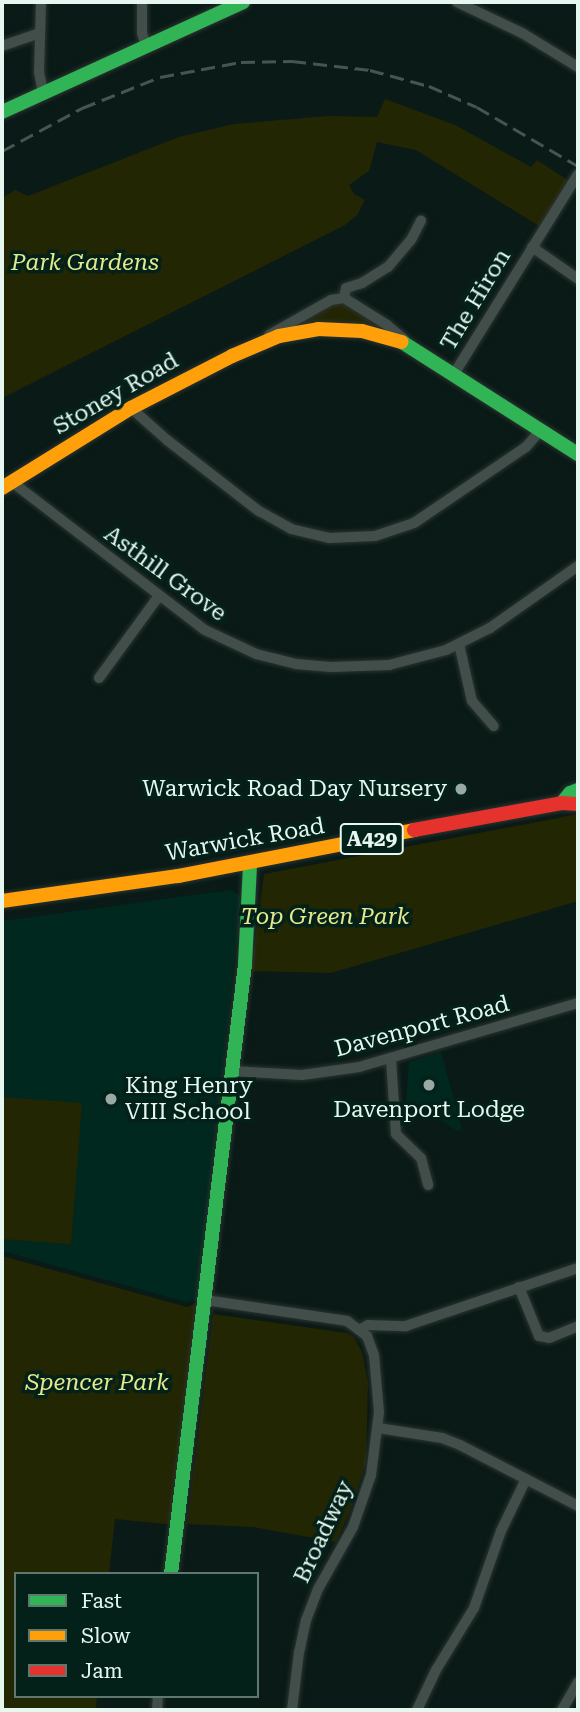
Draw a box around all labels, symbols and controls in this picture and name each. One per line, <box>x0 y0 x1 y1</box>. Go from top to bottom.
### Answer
street label: The Hiron <box>435 244 517 356</box>
park label: Park Gardens <box>11 249 159 277</box>
street label: Stoney Road <box>49 347 183 441</box>
street label: Asthill Grove <box>98 520 232 628</box>
place label: Warwick Road Day Nursery <box>142 775 447 803</box>
marker: Warwick Road Day Nursery <box>453 781 469 797</box>
street label: Warwick Road <box>163 812 327 868</box>
road number: A429 <box>339 822 405 856</box>
park label: Top Green Park <box>241 903 409 931</box>
street label: Davenport Road <box>332 990 512 1064</box>
place label: King Henry VIII School <box>125 1072 253 1126</box>
marker: Davenport Lodge <box>421 1077 437 1093</box>
marker: King Henry VIII School <box>103 1091 119 1107</box>
place label: Davenport Lodge <box>333 1096 525 1124</box>
park label: Spencer Park <box>25 1369 169 1397</box>
street label: Broadway <box>288 1476 360 1588</box>
legend <box>14 1572 259 1698</box>
text: Fast <box>81 1589 122 1613</box>
text: Slow <box>81 1624 130 1648</box>
text: Jam <box>81 1659 123 1683</box>

